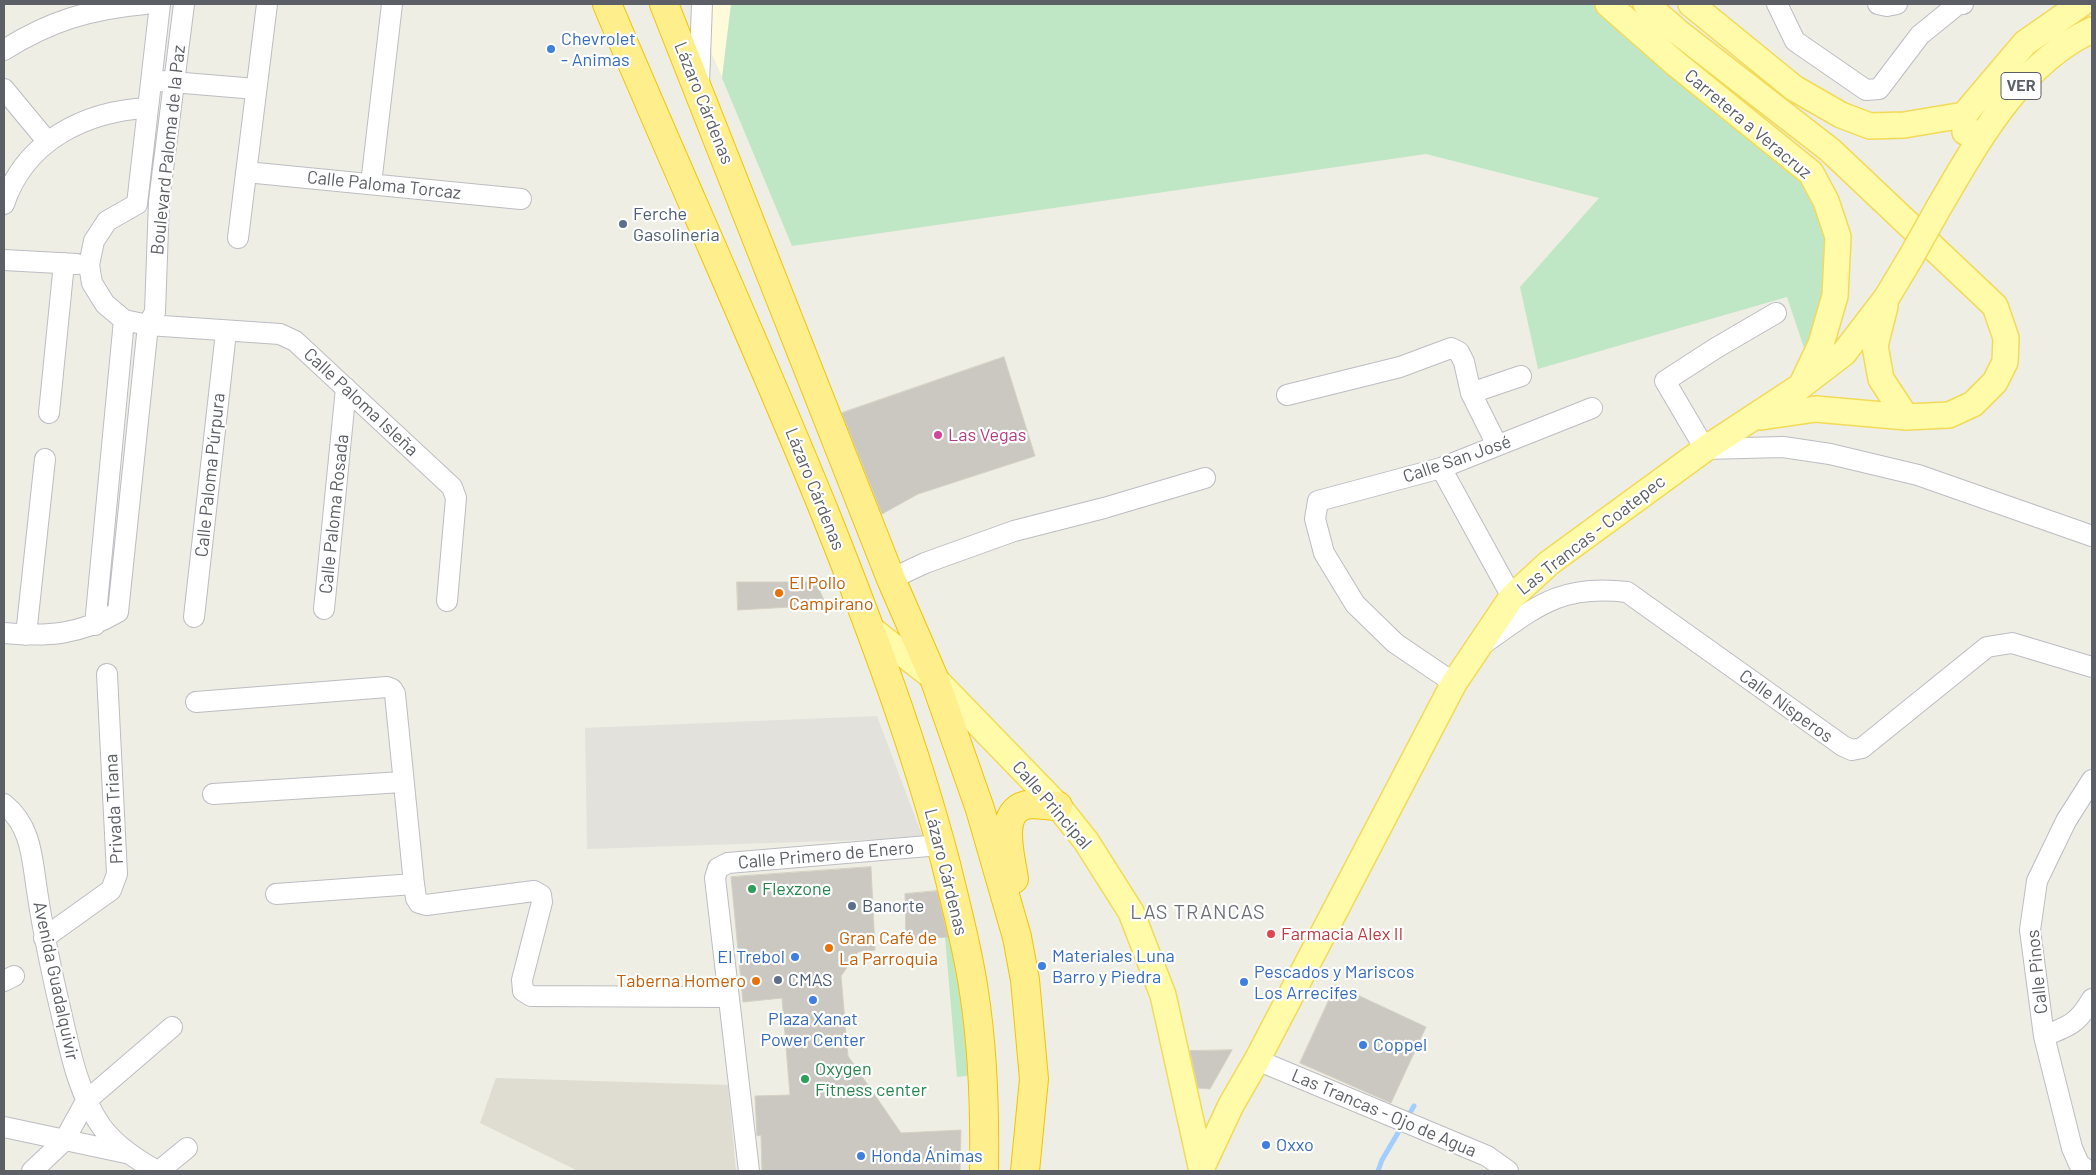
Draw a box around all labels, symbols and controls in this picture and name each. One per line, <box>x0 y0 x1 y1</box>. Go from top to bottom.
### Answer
place label: Chevrolet - Animas <box>561 28 636 70</box>
street label: Lázaro Cárdenas <box>670 39 738 167</box>
marker: Chevrolet - Animas <box>545 43 557 55</box>
street label: Boulevard Paloma de la Paz <box>146 44 190 256</box>
street label: Carretera a Veracruz <box>1680 65 1816 183</box>
road number: VER <box>2001 72 2041 100</box>
street label: Calle Paloma Torcaz <box>306 166 462 204</box>
place label: Ferche Gasolineria <box>633 203 720 245</box>
marker: Ferche Gasolineria <box>617 218 629 230</box>
street label: Calle Paloma Isleña <box>299 343 423 461</box>
street label: Calle Paloma Púrpura <box>191 392 229 558</box>
place label: Las Vegas <box>948 424 1026 446</box>
street label: Lázaro Cárdenas <box>781 425 849 553</box>
marker: Las Vegas <box>932 429 944 441</box>
street label: Calle San José <box>1400 430 1514 488</box>
street label: Calle Paloma Rosada <box>315 433 353 595</box>
street label: Las Trancas - Coatepec <box>1513 470 1669 600</box>
place label: El Pollo Campirano <box>789 572 874 614</box>
marker: El Pollo Campirano <box>773 587 785 599</box>
street label: Calle Nísperos <box>1735 665 1837 747</box>
street label: Privada Triana <box>100 753 128 865</box>
street label: Calle Principal <box>1008 756 1096 854</box>
street label: Lázaro Cárdenas <box>920 806 972 938</box>
street label: Calle Primero de Enero <box>737 837 915 873</box>
place label: Flexzone <box>762 878 831 900</box>
marker: Flexzone <box>746 883 758 895</box>
place label: Banorte <box>862 895 924 917</box>
street label: Avenida Guadalquivir <box>29 899 83 1063</box>
marker: Banorte <box>846 900 858 912</box>
district label: LAS TRANCAS <box>1129 900 1267 924</box>
place label: Farmacia Alex II <box>1281 923 1403 945</box>
place label: Gran Café de La Parroquia <box>839 927 938 970</box>
marker: Farmacia Alex II <box>1265 928 1277 940</box>
street label: Calle Pinos <box>2022 929 2052 1015</box>
marker: Gran Café de La Parroquia <box>823 942 835 954</box>
place label: Materiales Luna Barro y Piedra <box>1052 945 1175 988</box>
place label: El Trebol <box>717 946 785 968</box>
marker: El Trebol <box>789 951 801 963</box>
marker: Materiales Luna Barro y Piedra <box>1036 960 1048 972</box>
place label: Pescados y Mariscos Los Arrecifes <box>1254 961 1414 1004</box>
place label: CMAS <box>788 969 833 991</box>
place label: Taberna Homero <box>616 970 746 992</box>
marker: CMAS <box>772 974 784 986</box>
marker: Taberna Homero <box>750 975 762 987</box>
marker: Pescados y Mariscos Los Arrecifes <box>1238 976 1250 988</box>
marker: Plaza Xanat Power Center <box>807 994 819 1006</box>
place label: Plaza Xanat Power Center <box>761 1008 865 1050</box>
place label: Coppel <box>1373 1034 1427 1056</box>
marker: Coppel <box>1357 1039 1369 1051</box>
place label: Oxygen Fitness center <box>815 1058 927 1100</box>
street label: Las Trancas - Ojo de Agua <box>1288 1064 1480 1162</box>
marker: Oxygen Fitness center <box>799 1073 811 1085</box>
place label: Oxxo <box>1276 1134 1314 1156</box>
marker: Oxxo <box>1260 1139 1272 1151</box>
place label: Honda Ánimas <box>871 1145 983 1167</box>
marker: Honda Ánimas <box>855 1150 867 1162</box>

